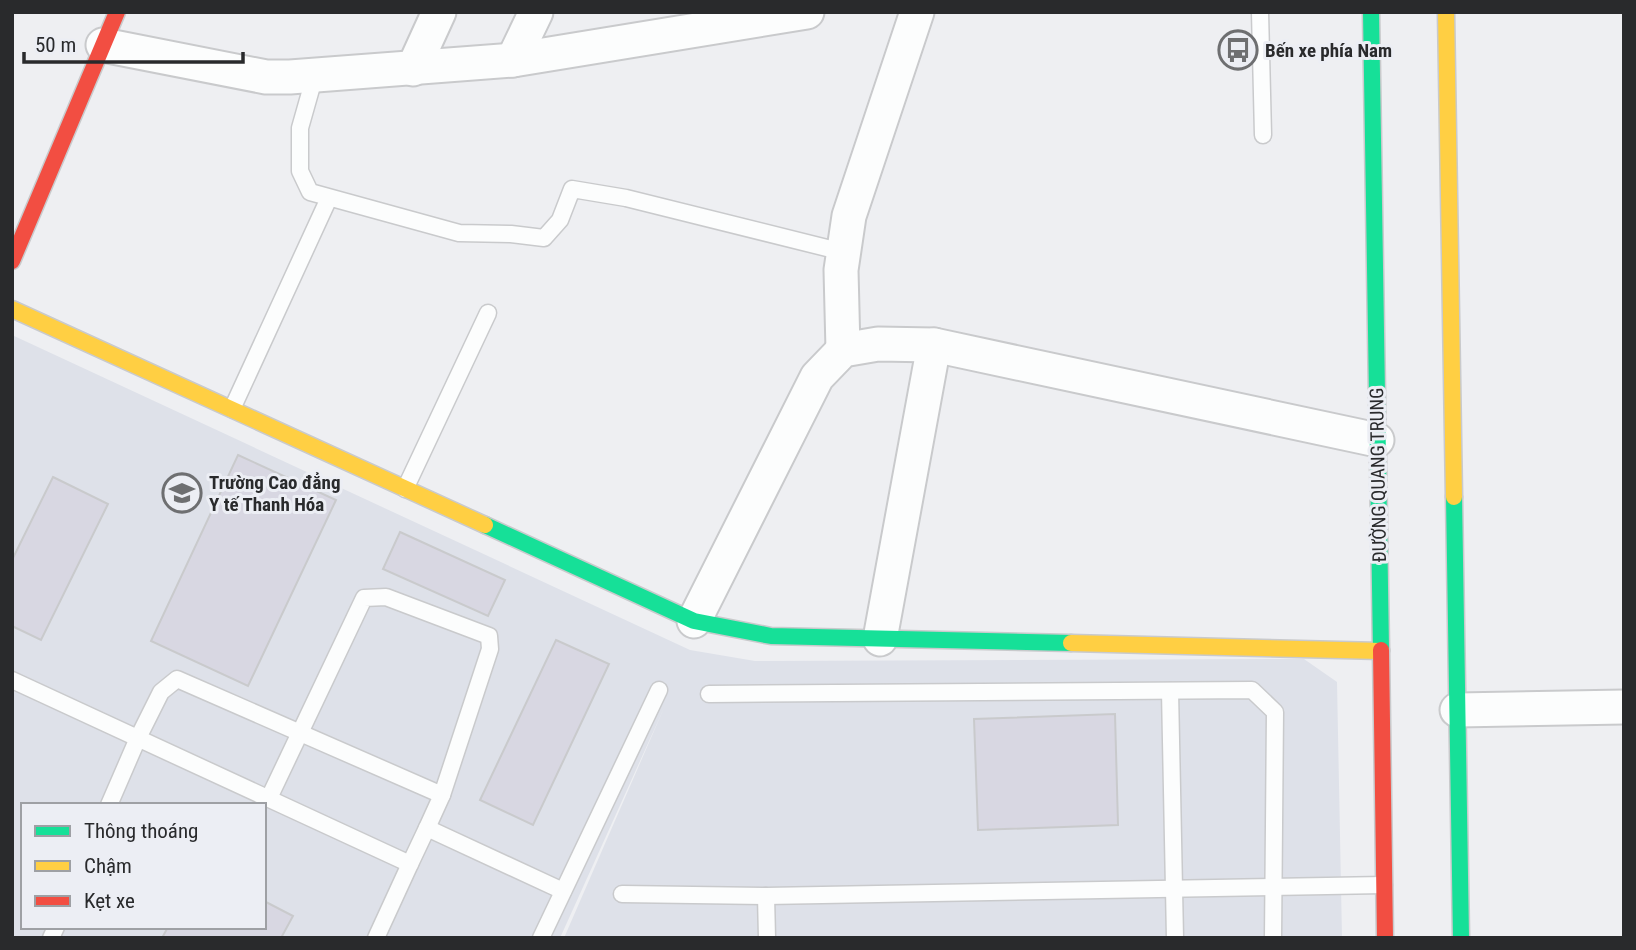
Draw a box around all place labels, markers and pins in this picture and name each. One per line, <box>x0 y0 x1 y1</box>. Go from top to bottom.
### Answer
bus stop icon: Bến xe phía Nam <box>1217 29 1259 71</box>
place label: Bến xe phía Nam <box>1265 39 1392 62</box>
place label: Trường Cao đẳng Y tế Thanh Hóa <box>209 471 340 516</box>
school or university icon: Trường Cao đẳng Y tế Thanh Hóa <box>161 472 203 514</box>

